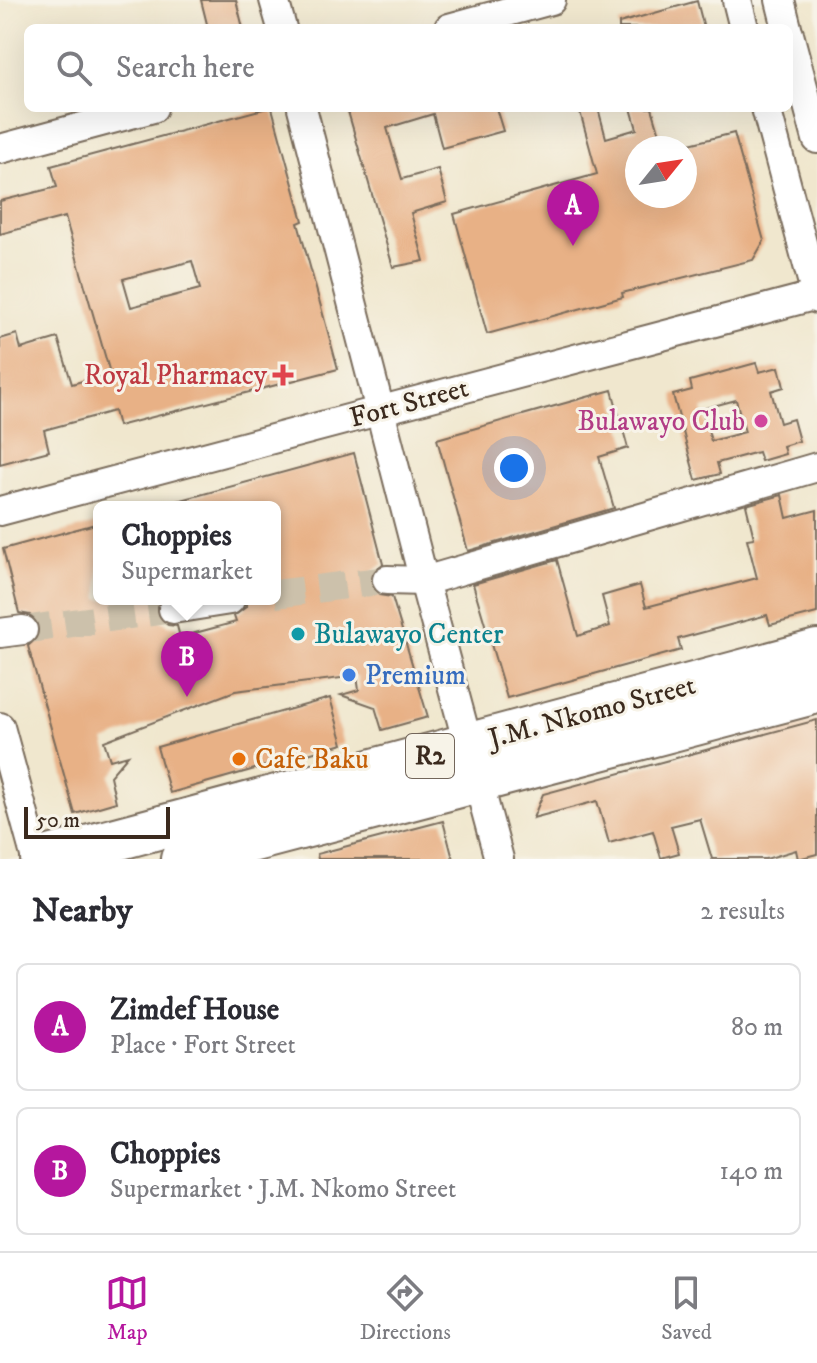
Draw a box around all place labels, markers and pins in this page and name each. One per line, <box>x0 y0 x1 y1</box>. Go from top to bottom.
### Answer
pin: A <box>547 180 599 246</box>
place label: Royal Pharmacy <box>84 358 268 393</box>
marker: Royal Pharmacy <box>274 366 292 384</box>
place label: Bulawayo Club <box>578 404 745 439</box>
marker: Bulawayo Club <box>752 412 770 430</box>
place label: Bulawayo Center <box>314 617 504 652</box>
marker: Bulawayo Center <box>289 625 307 643</box>
pin: B <box>161 631 213 697</box>
place label: Premium <box>365 658 466 693</box>
marker: Premium <box>340 666 358 684</box>
place label: Cafe Baku <box>255 742 369 777</box>
marker: Cafe Baku <box>230 750 248 768</box>

